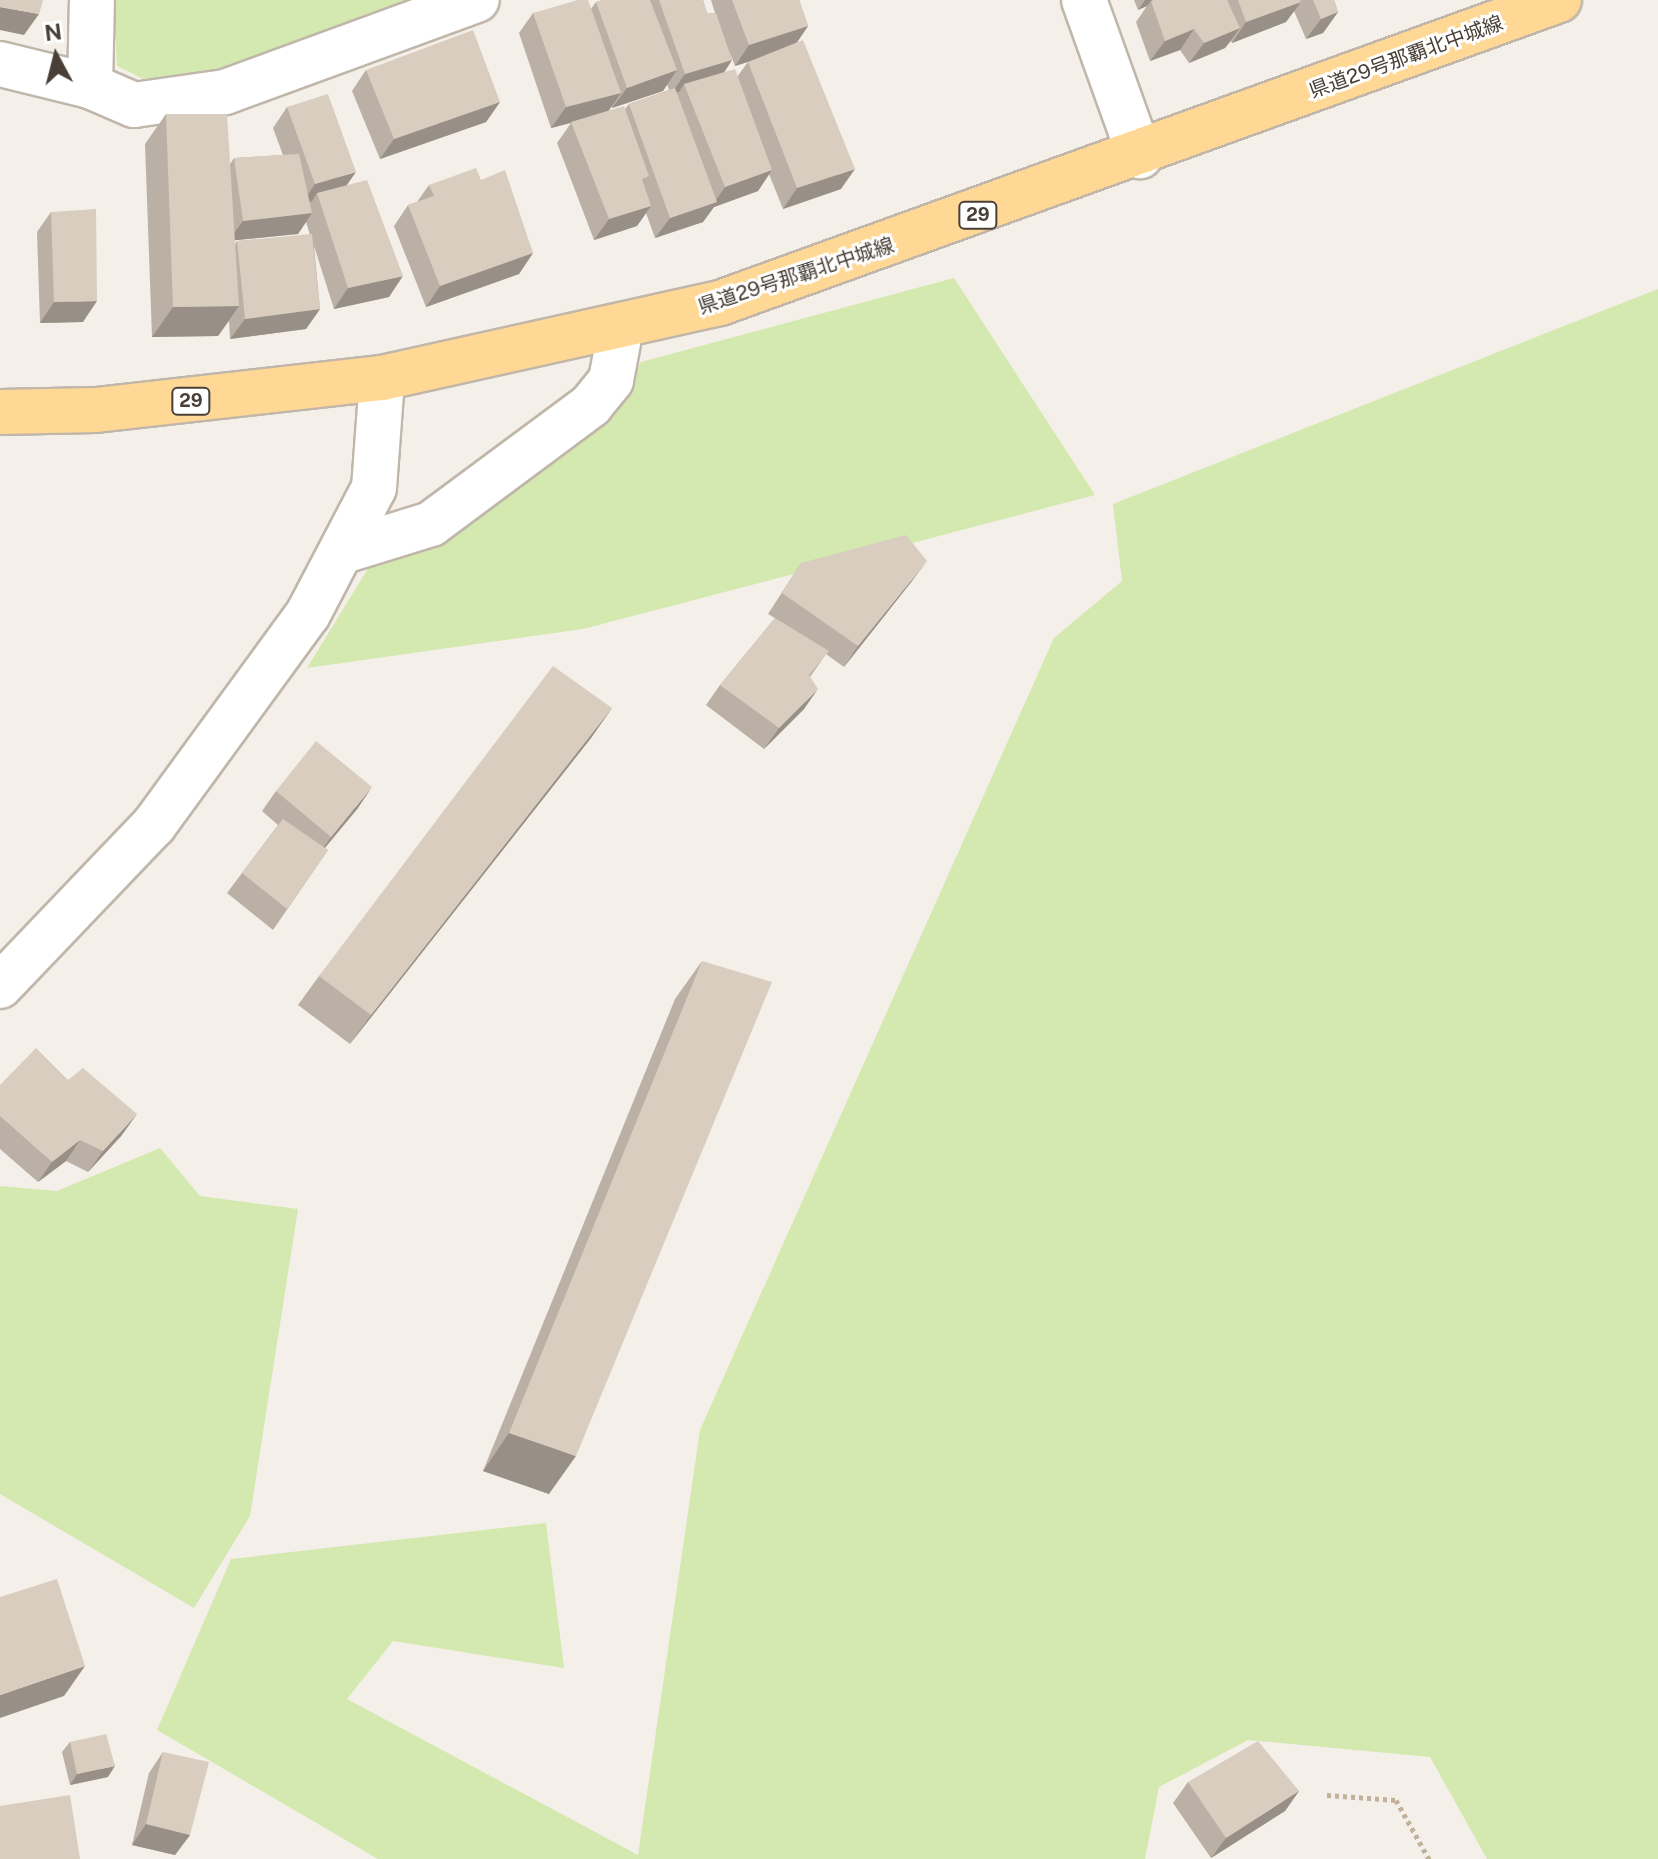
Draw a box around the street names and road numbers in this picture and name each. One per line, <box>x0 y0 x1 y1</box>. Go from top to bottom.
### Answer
street label: 県道29号那覇北中城線 <box>1306 11 1506 103</box>
road number: 29 <box>958 201 998 229</box>
street label: 県道29号那覇北中城線 <box>695 233 897 319</box>
road number: 29 <box>171 387 211 415</box>

